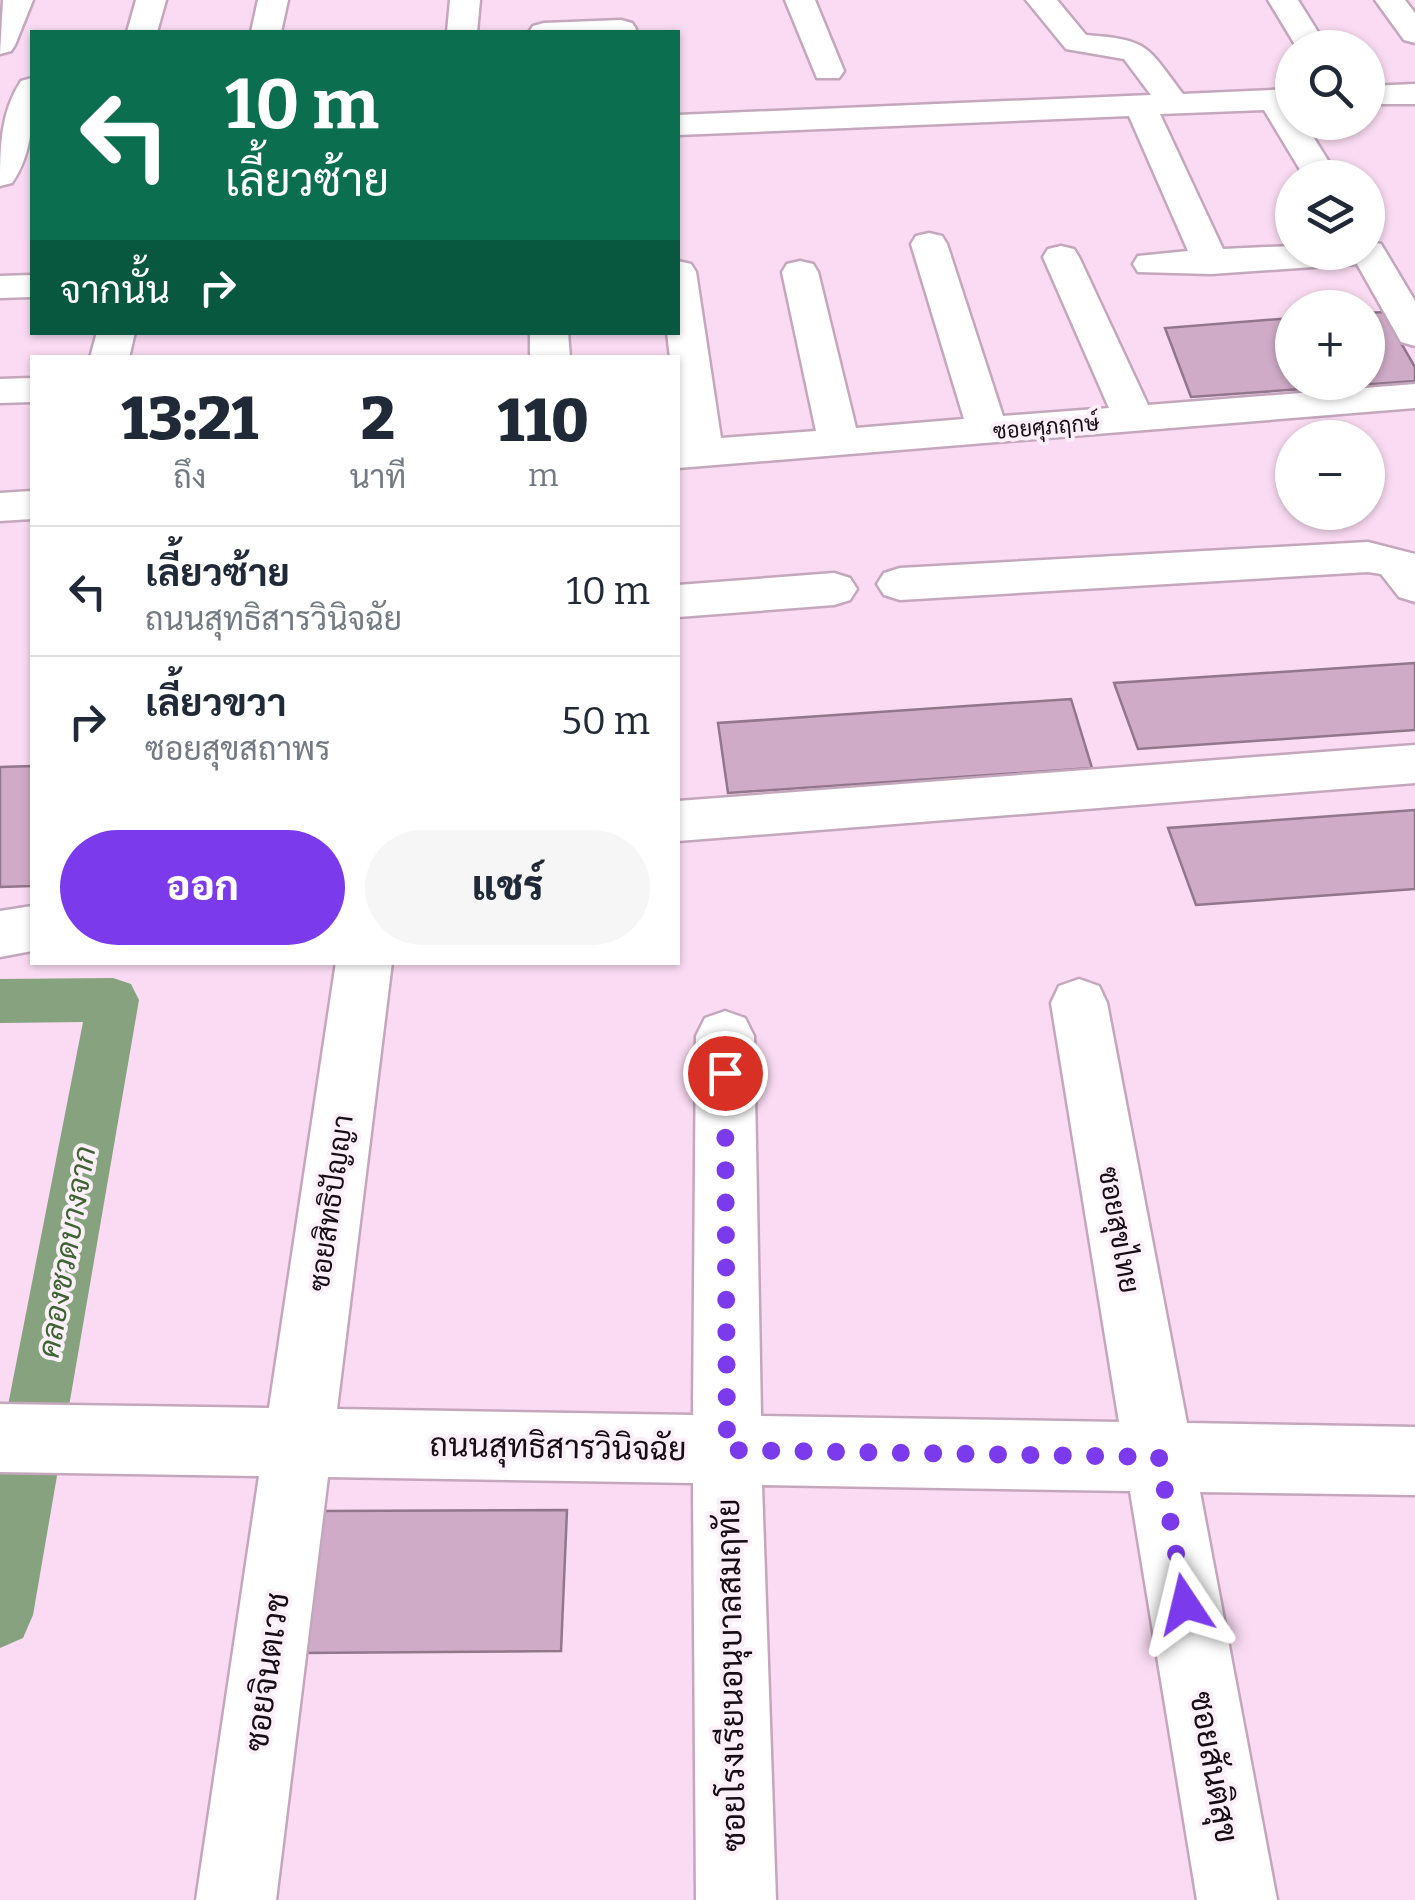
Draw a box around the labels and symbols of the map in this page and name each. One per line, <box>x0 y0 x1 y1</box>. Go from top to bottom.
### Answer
street label: ซอยศุภฤกษ์ <box>992 408 1101 447</box>
pin <box>683 1031 768 1116</box>
street label: ซอยสิทธิปัญญา <box>302 1113 361 1294</box>
water label: คลองชวดบางจาก <box>31 1143 103 1361</box>
street label: ซอยสุขไทย <box>1089 1164 1149 1296</box>
street label: ถนนสุทธิสารวินิจฉัย <box>429 1426 687 1471</box>
street label: ซอยโรงเรียนอนุบาลสมฤทัย <box>707 1498 756 1852</box>
position arrow <box>1133 1552 1237 1656</box>
street label: ซอยจินตเวช <box>237 1590 297 1754</box>
street label: ซอยสันติสุข <box>1179 1688 1246 1846</box>

